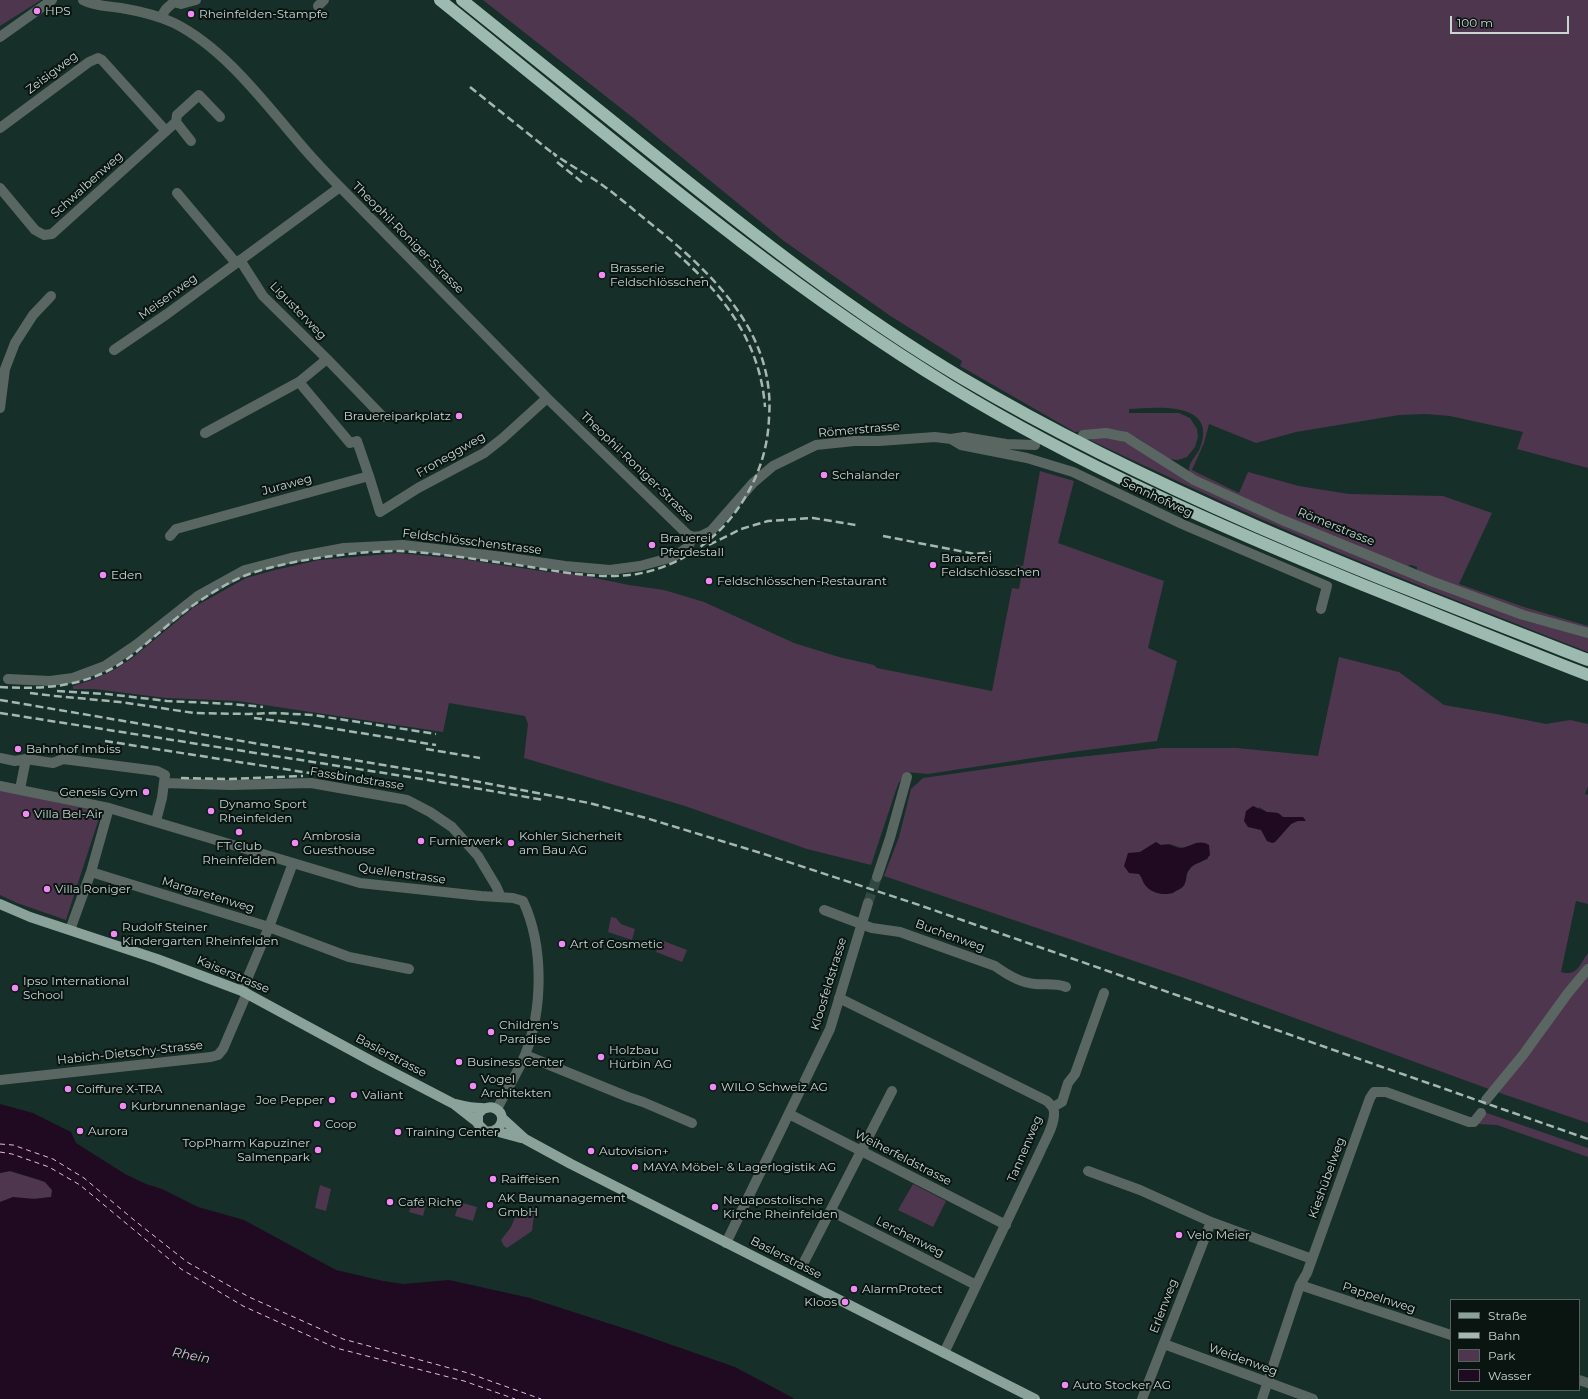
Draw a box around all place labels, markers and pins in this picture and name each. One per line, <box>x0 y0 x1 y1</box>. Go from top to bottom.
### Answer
place label: HPS <box>45 4 71 18</box>
marker: HPS <box>32 6 42 16</box>
place label: Rheinfelden-Stampfe <box>199 7 328 21</box>
marker: Rheinfelden-Stampfe <box>186 9 196 19</box>
place label: Brasserie Feldschlösschen <box>610 261 709 289</box>
marker: Brasserie Feldschlösschen <box>597 270 607 280</box>
place label: Brauereiparkplatz <box>344 409 451 423</box>
marker: Brauereiparkplatz <box>454 411 464 421</box>
place label: Schalander <box>832 468 900 482</box>
marker: Schalander <box>819 470 829 480</box>
place label: Brauerei Pferdestall <box>660 531 724 559</box>
marker: Brauerei Pferdestall <box>647 540 657 550</box>
place label: Brauerei Feldschlösschen <box>941 551 1040 579</box>
marker: Brauerei Feldschlösschen <box>928 560 938 570</box>
place label: Eden <box>111 568 142 582</box>
marker: Eden <box>98 570 108 580</box>
place label: Feldschlösschen-Restaurant <box>717 574 887 588</box>
marker: Feldschlösschen-Restaurant <box>704 576 714 586</box>
place label: Bahnhof Imbiss <box>26 742 121 756</box>
marker: Bahnhof Imbiss <box>13 744 23 754</box>
place label: Genesis Gym <box>60 785 138 799</box>
marker: Genesis Gym <box>141 787 151 797</box>
place label: Dynamo Sport Rheinfelden <box>219 797 307 825</box>
marker: Dynamo Sport Rheinfelden <box>206 806 216 816</box>
place label: Villa Bel-Air <box>34 807 103 821</box>
marker: Villa Bel-Air <box>21 809 31 819</box>
marker: FT Club Rheinfelden <box>234 827 244 837</box>
place label: Ambrosia Guesthouse <box>303 829 375 857</box>
place label: Kohler Sicherheit am Bau AG <box>519 829 622 857</box>
place label: Furnierwerk <box>429 834 502 848</box>
marker: Furnierwerk <box>416 836 426 846</box>
marker: Ambrosia Guesthouse <box>290 838 300 848</box>
marker: Kohler Sicherheit am Bau AG <box>506 838 516 848</box>
place label: FT Club Rheinfelden <box>202 839 276 867</box>
place label: Villa Roniger <box>55 882 131 896</box>
marker: Villa Roniger <box>42 884 52 894</box>
place label: Rudolf Steiner Kindergarten Rheinfelden <box>122 920 279 948</box>
marker: Rudolf Steiner Kindergarten Rheinfelden <box>109 929 119 939</box>
place label: Art of Cosmetic <box>570 937 663 951</box>
marker: Art of Cosmetic <box>557 939 567 949</box>
place label: Ipso International School <box>23 974 129 1002</box>
marker: Ipso International School <box>10 983 20 993</box>
place label: Children's Paradise <box>499 1018 559 1046</box>
marker: Children's Paradise <box>486 1027 496 1037</box>
place label: Holzbau Hürbin AG <box>609 1043 672 1071</box>
marker: Holzbau Hürbin AG <box>596 1052 606 1062</box>
place label: Business Center <box>467 1055 564 1069</box>
marker: Business Center <box>454 1057 464 1067</box>
place label: Vogel Architekten <box>481 1072 551 1100</box>
place label: WILO Schweiz AG <box>721 1080 828 1094</box>
marker: Vogel Architekten <box>468 1081 478 1091</box>
place label: Coiffure X-TRA <box>76 1082 162 1096</box>
marker: WILO Schweiz AG <box>708 1082 718 1092</box>
marker: Coiffure X-TRA <box>63 1084 73 1094</box>
place label: Valiant <box>362 1088 403 1102</box>
marker: Valiant <box>349 1090 359 1100</box>
place label: Joe Pepper <box>256 1093 324 1107</box>
marker: Joe Pepper <box>327 1095 337 1105</box>
place label: Kurbrunnenanlage <box>131 1099 246 1113</box>
marker: Kurbrunnenanlage <box>118 1101 128 1111</box>
place label: Coop <box>325 1117 356 1131</box>
marker: Coop <box>312 1119 322 1129</box>
place label: Aurora <box>88 1124 128 1138</box>
place label: Training Center <box>406 1125 498 1139</box>
marker: Aurora <box>75 1126 85 1136</box>
marker: Training Center <box>393 1127 403 1137</box>
place label: TopPharm Kapuziner Salmenpark <box>183 1136 310 1164</box>
place label: Autovision+ <box>599 1144 669 1158</box>
marker: TopPharm Kapuziner Salmenpark <box>313 1145 323 1155</box>
marker: Autovision+ <box>586 1146 596 1156</box>
place label: MAYA Möbel- & Lagerlogistik AG <box>643 1160 836 1174</box>
marker: MAYA Möbel- & Lagerlogistik AG <box>630 1162 640 1172</box>
place label: Raiffeisen <box>501 1172 560 1186</box>
marker: Raiffeisen <box>488 1174 498 1184</box>
place label: AK Baumanagement GmbH <box>498 1191 626 1219</box>
place label: Neuapostolische Kirche Rheinfelden <box>723 1193 838 1221</box>
place label: Café Riche <box>398 1195 462 1209</box>
marker: Café Riche <box>385 1197 395 1207</box>
marker: AK Baumanagement GmbH <box>485 1200 495 1210</box>
marker: Neuapostolische Kirche Rheinfelden <box>710 1202 720 1212</box>
place label: Velo Meier <box>1187 1228 1250 1242</box>
marker: Velo Meier <box>1174 1230 1184 1240</box>
place label: AlarmProtect <box>862 1282 942 1296</box>
marker: AlarmProtect <box>849 1284 859 1294</box>
place label: Kloos <box>804 1295 837 1309</box>
marker: Kloos <box>840 1297 850 1307</box>
place label: Auto Stocker AG <box>1073 1378 1171 1392</box>
marker: Auto Stocker AG <box>1060 1380 1070 1390</box>

